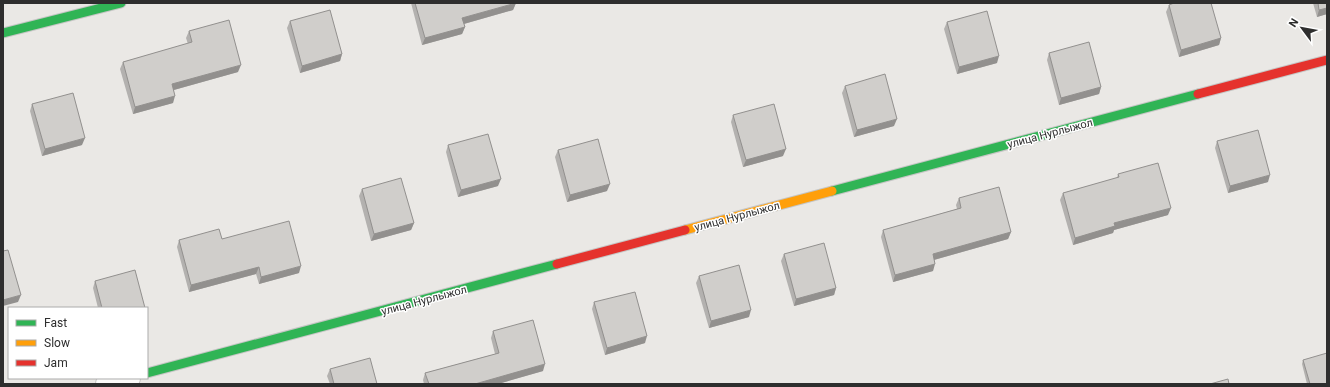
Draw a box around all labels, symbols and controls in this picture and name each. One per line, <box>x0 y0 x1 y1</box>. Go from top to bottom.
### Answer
north arrow <box>1282 8 1322 48</box>
text: N <box>1286 16 1302 30</box>
street label: улица Нурлыжол <box>1006 116 1094 151</box>
street label: улица Нурлыжол <box>693 199 781 234</box>
street label: улица Нурлыжол <box>380 283 468 318</box>
legend <box>8 307 148 379</box>
text: Fast <box>44 316 67 330</box>
text: Slow <box>44 336 70 350</box>
text: Jam <box>44 356 68 370</box>

